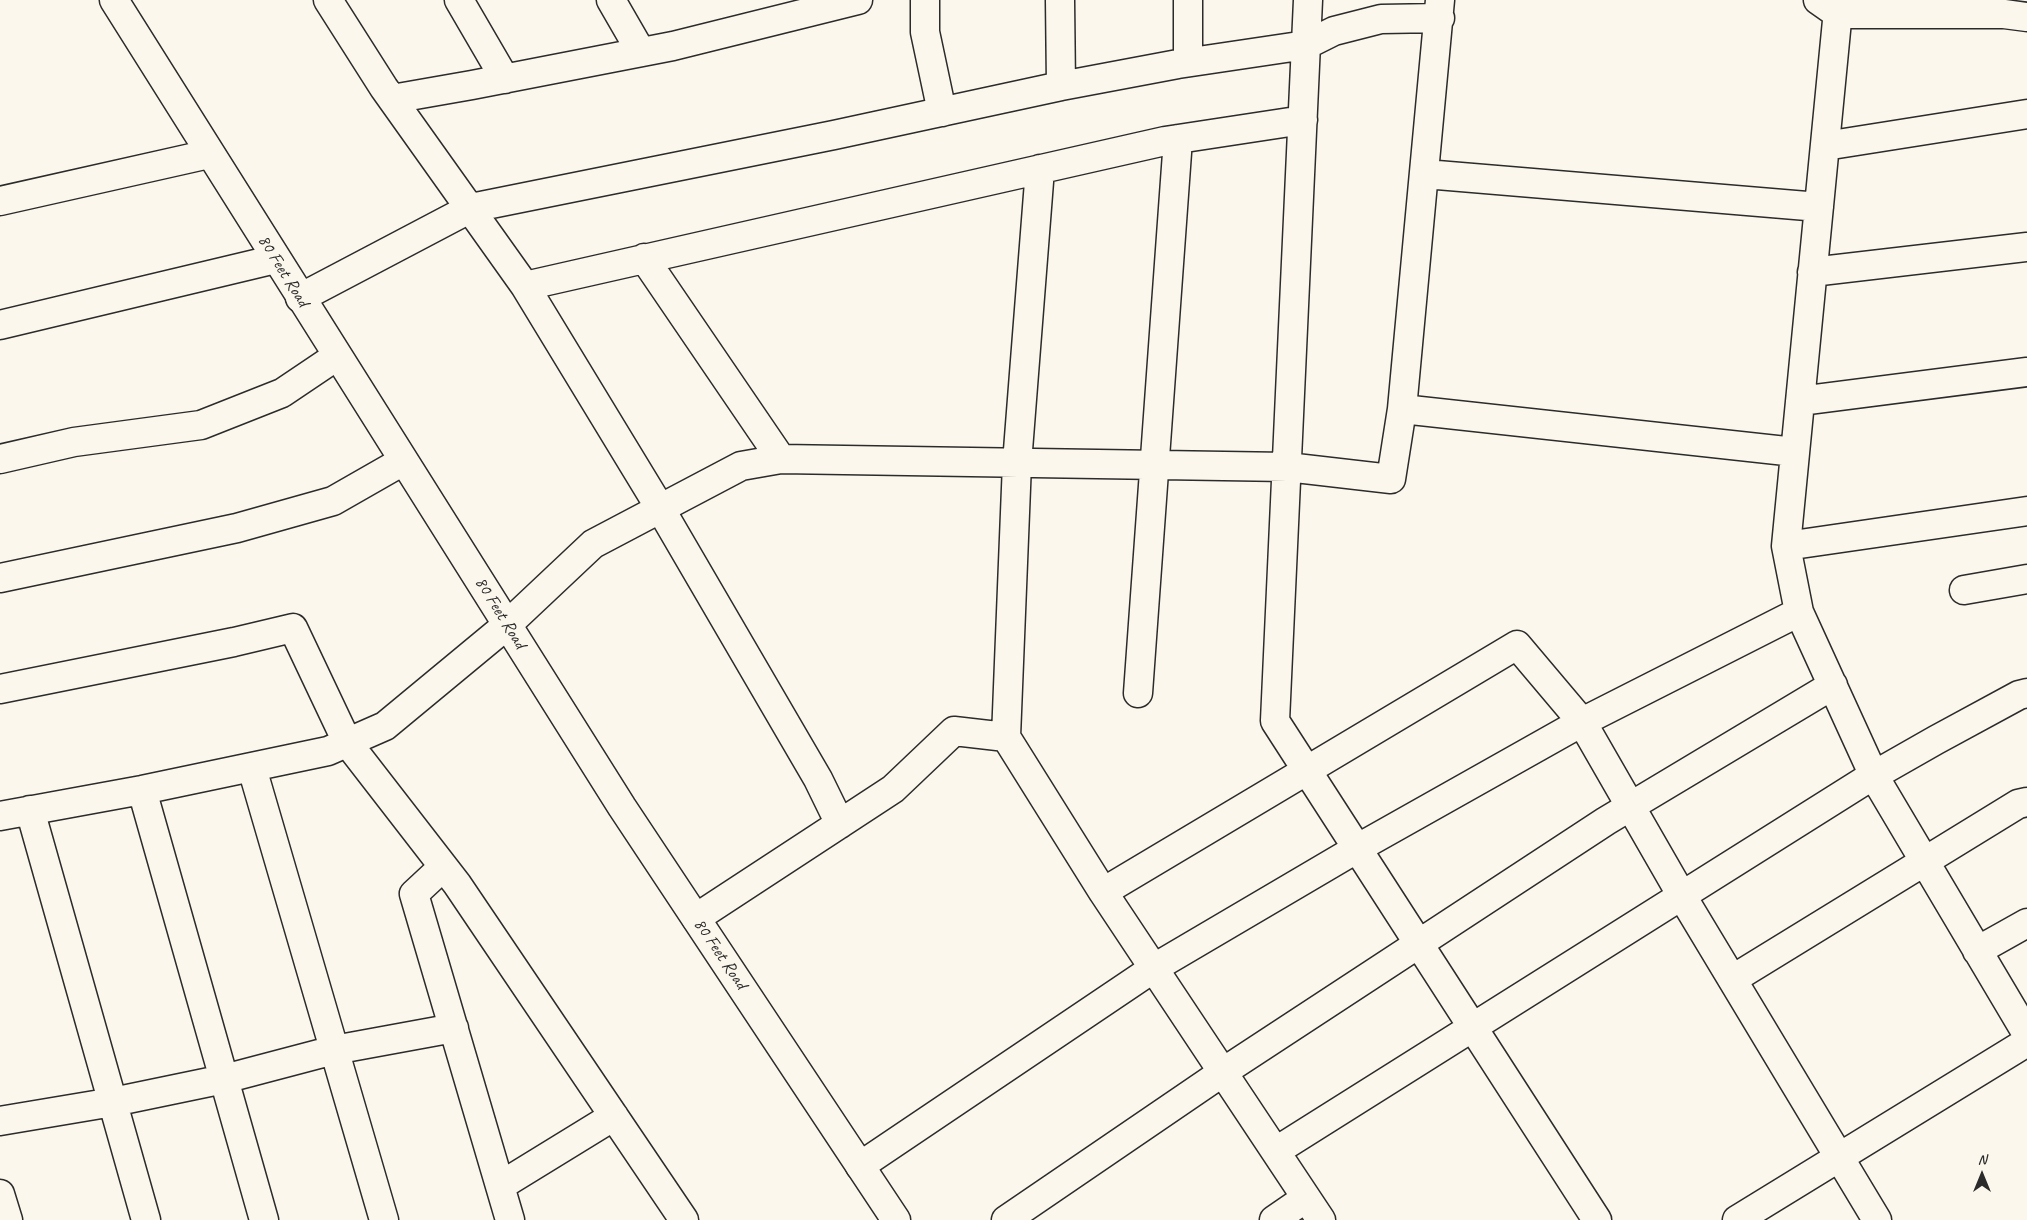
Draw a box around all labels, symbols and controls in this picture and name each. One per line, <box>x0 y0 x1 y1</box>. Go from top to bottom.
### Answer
street label: 80 Feet Road <box>252 231 314 311</box>
street label: 80 Feet Road <box>469 573 531 653</box>
street label: 80 Feet Road <box>689 915 751 993</box>
north arrow <box>1957 1150 2007 1200</box>
text: N <box>1978 1151 1986 1168</box>

